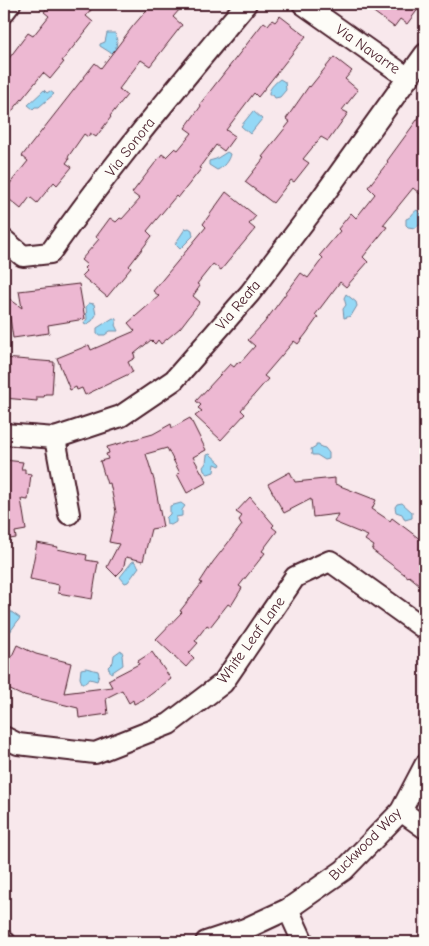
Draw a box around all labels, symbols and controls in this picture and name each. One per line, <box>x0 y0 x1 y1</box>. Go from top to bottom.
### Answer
street label: Via Navarre <box>332 20 404 78</box>
street label: Via Sonora <box>101 114 159 180</box>
street label: Via Reata <box>212 276 264 334</box>
street label: White Leaf Lane <box>213 593 289 687</box>
street label: Buckwood Way <box>325 804 405 884</box>

